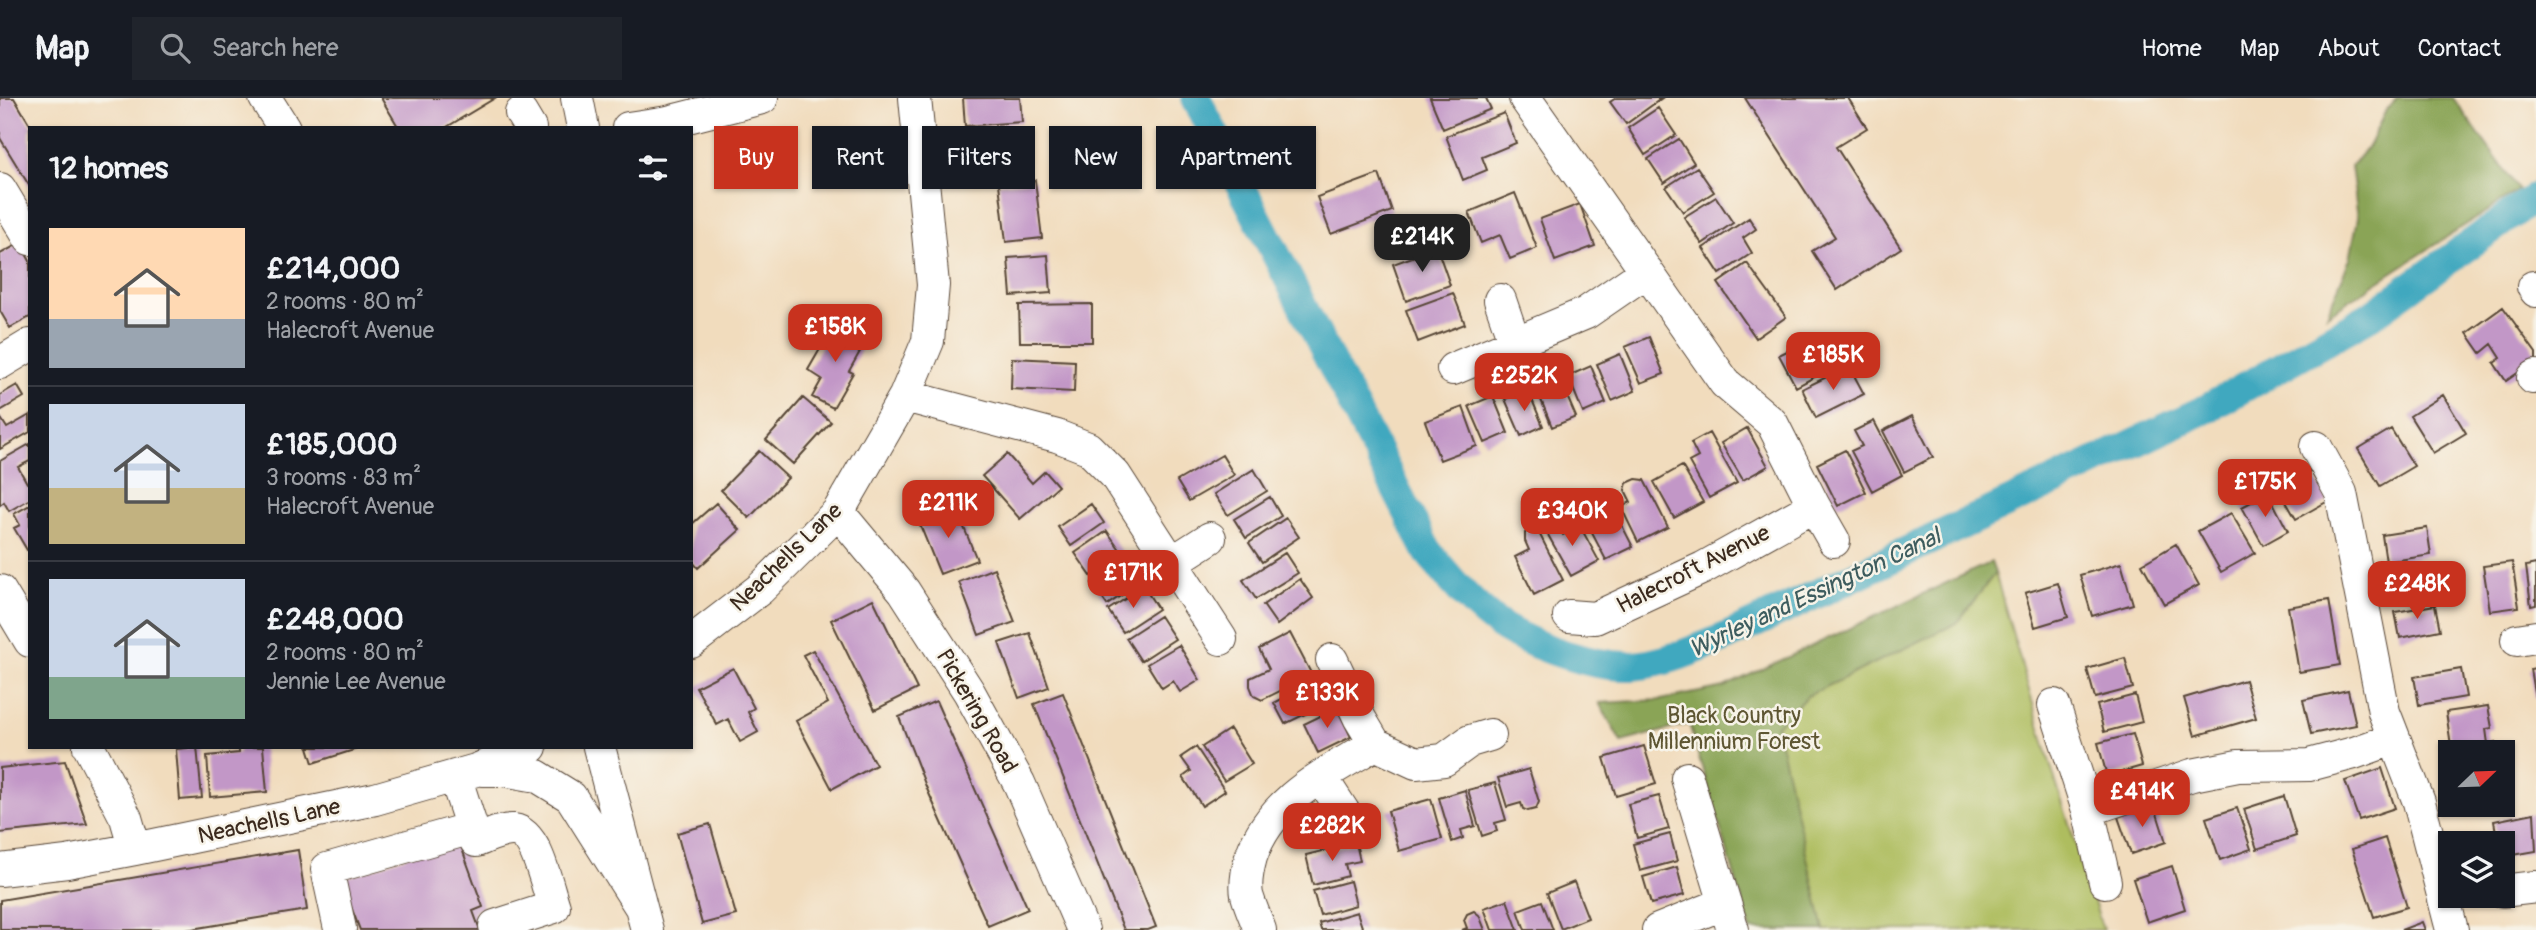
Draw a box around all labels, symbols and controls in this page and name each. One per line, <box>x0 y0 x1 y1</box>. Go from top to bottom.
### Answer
search box <box>132 17 622 80</box>
text: Map <box>35 28 90 69</box>
icon: search <box>156 29 194 67</box>
text: Search here <box>212 32 339 64</box>
text: Home <box>2141 34 2202 63</box>
text: Map <box>2240 34 2280 63</box>
text: About <box>2318 34 2380 63</box>
text: Contact <box>2418 34 2501 63</box>
chip: Buy <box>714 126 798 189</box>
chip: Rent <box>812 126 908 189</box>
chip: Filters <box>922 126 1035 189</box>
chip: New <box>1049 126 1142 189</box>
chip: Apartment <box>1156 126 1316 189</box>
icon: filters <box>634 149 672 187</box>
text: 12 homes <box>49 150 168 187</box>
pin: £214K <box>1373 214 1471 274</box>
text: £214K <box>1390 222 1454 251</box>
text: £214,000 <box>266 250 400 287</box>
icon: home <box>105 256 189 340</box>
text: 2 rooms · 80 m² <box>266 287 424 316</box>
pin: £158K <box>786 304 884 364</box>
text: £158K <box>804 312 866 341</box>
text: Halecroft Avenue <box>266 316 434 345</box>
pin: £185K <box>1784 332 1882 392</box>
text: £185K <box>1802 340 1864 369</box>
pin: £252K <box>1475 354 1573 413</box>
text: £252K <box>1491 361 1557 390</box>
text: £185,000 <box>266 426 398 463</box>
icon: home <box>105 432 189 516</box>
pin: £175K <box>2216 460 2314 519</box>
text: 3 rooms · 83 m² <box>266 463 421 492</box>
text: £175K <box>2234 467 2296 496</box>
pin: £211K <box>899 480 997 540</box>
text: £211K <box>918 488 978 517</box>
pin: £340K <box>1523 489 1621 548</box>
text: Halecroft Avenue <box>266 492 434 521</box>
street label: Neachells Lane <box>724 496 849 618</box>
text: £340K <box>1537 496 1607 525</box>
street label: Halecroft Avenue <box>1612 518 1775 620</box>
water label: Wyrley and Essington Canal <box>1685 521 1947 664</box>
pin: £171K <box>1084 550 1182 610</box>
text: £171K <box>1104 558 1162 587</box>
pin: £248K <box>2368 561 2466 621</box>
text: £248K <box>2384 569 2450 598</box>
text: £248,000 <box>266 601 404 638</box>
icon: home <box>105 607 189 691</box>
text: 2 rooms · 80 m² <box>266 638 424 667</box>
street label: Pickering Road <box>930 644 1024 778</box>
text: Jennie Lee Avenue <box>266 667 446 696</box>
pin: £133K <box>1278 670 1376 730</box>
text: £133K <box>1295 678 1359 707</box>
park label: Black Country Millennium Forest <box>1648 701 1821 756</box>
north arrow <box>2438 740 2515 817</box>
map controls <box>2438 740 2515 908</box>
pin: £414K <box>2093 770 2191 829</box>
text: £414K <box>2110 777 2174 806</box>
street label: Neachells Lane <box>195 792 344 850</box>
pin: £282K <box>1283 804 1381 863</box>
text: £282K <box>1299 811 1365 840</box>
button: layers <box>2438 831 2515 908</box>

